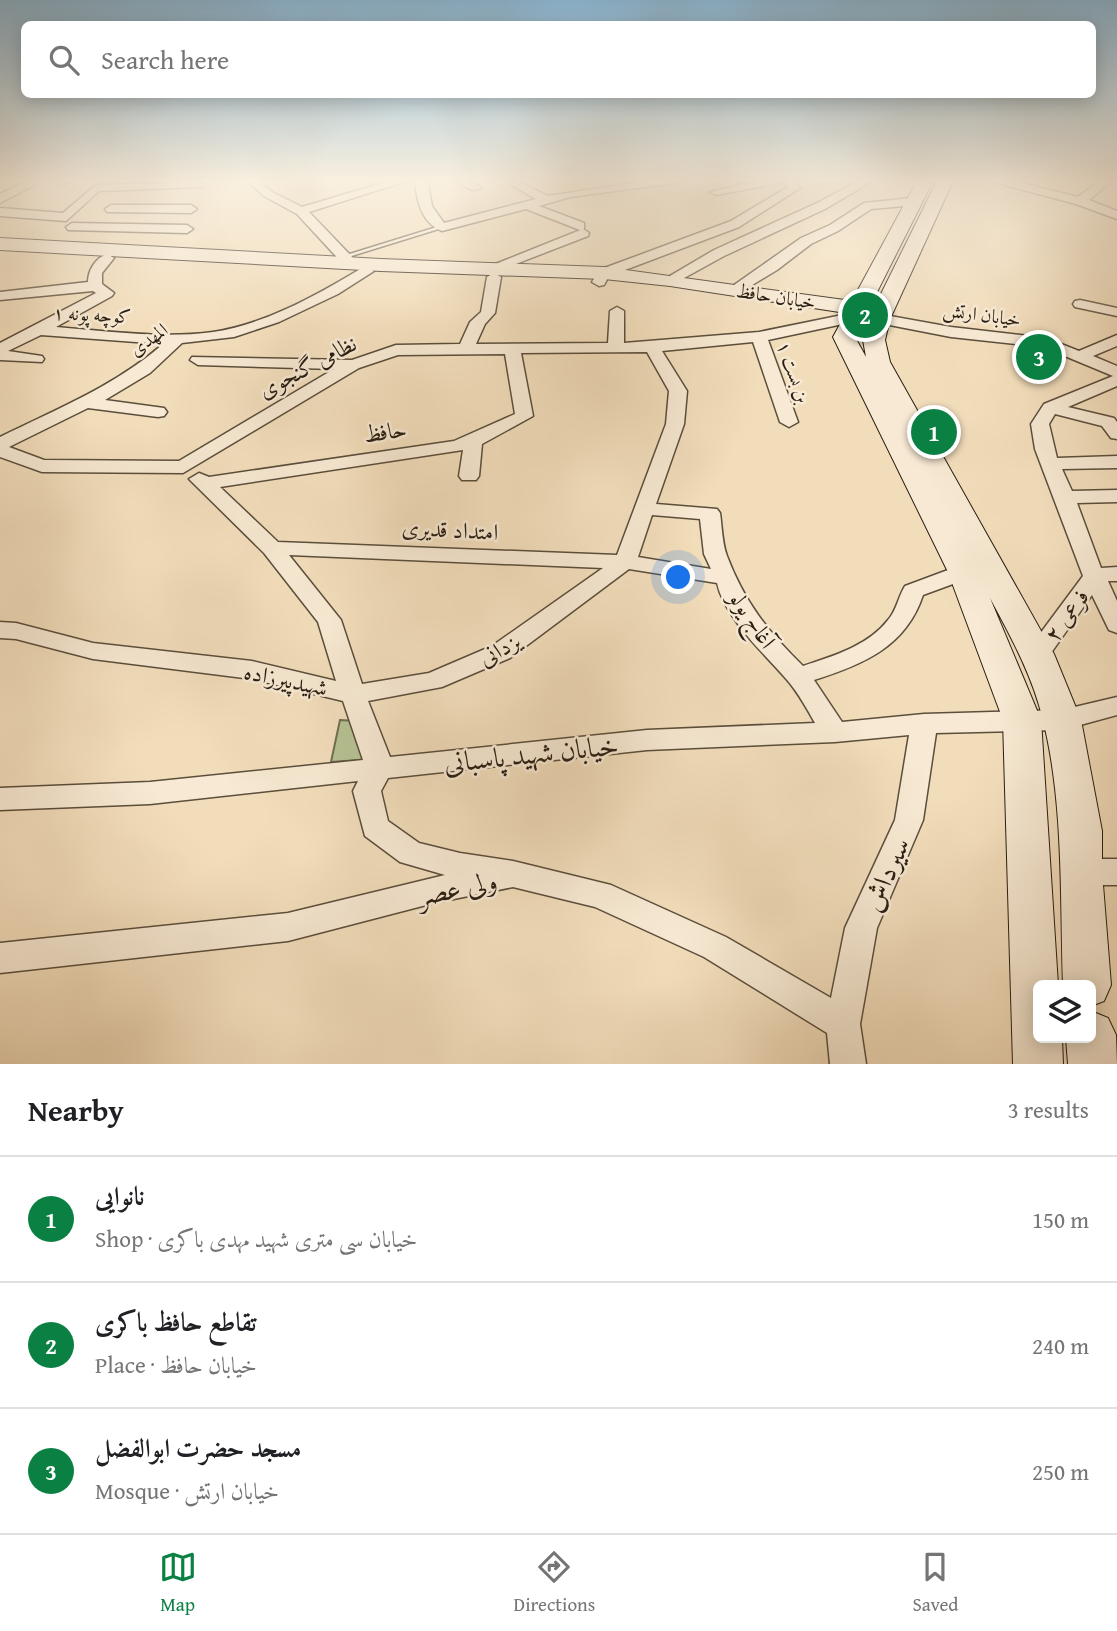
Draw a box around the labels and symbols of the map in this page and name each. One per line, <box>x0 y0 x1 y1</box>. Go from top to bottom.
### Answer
street label: خیابان حافظ <box>734 276 818 316</box>
pin: 2 <box>842 289 888 341</box>
street label: خیابان ارتش <box>941 295 1023 333</box>
street label: کوچه پونه ۱ <box>52 298 132 330</box>
street label: المهدی <box>123 315 173 363</box>
street label: نظامی گنجوی <box>252 326 362 406</box>
pin: 3 <box>1016 331 1062 383</box>
street label: بن بست ۱ <box>770 337 818 407</box>
pin: 1 <box>911 406 957 458</box>
street label: حافظ <box>361 412 409 450</box>
street label: امتداد قدیری <box>401 510 499 548</box>
your location <box>661 560 695 594</box>
street label: آغاج یولو <box>716 582 786 660</box>
street label: فرعی ۲ <box>1036 582 1096 648</box>
street label: یزدانی <box>472 623 528 674</box>
street label: شهیدپیرزاده <box>241 654 331 705</box>
street label: خیابان شهید پاسبانی <box>442 723 621 784</box>
street label: سیرداش <box>850 830 920 918</box>
street label: ولی عصر <box>410 859 501 916</box>

